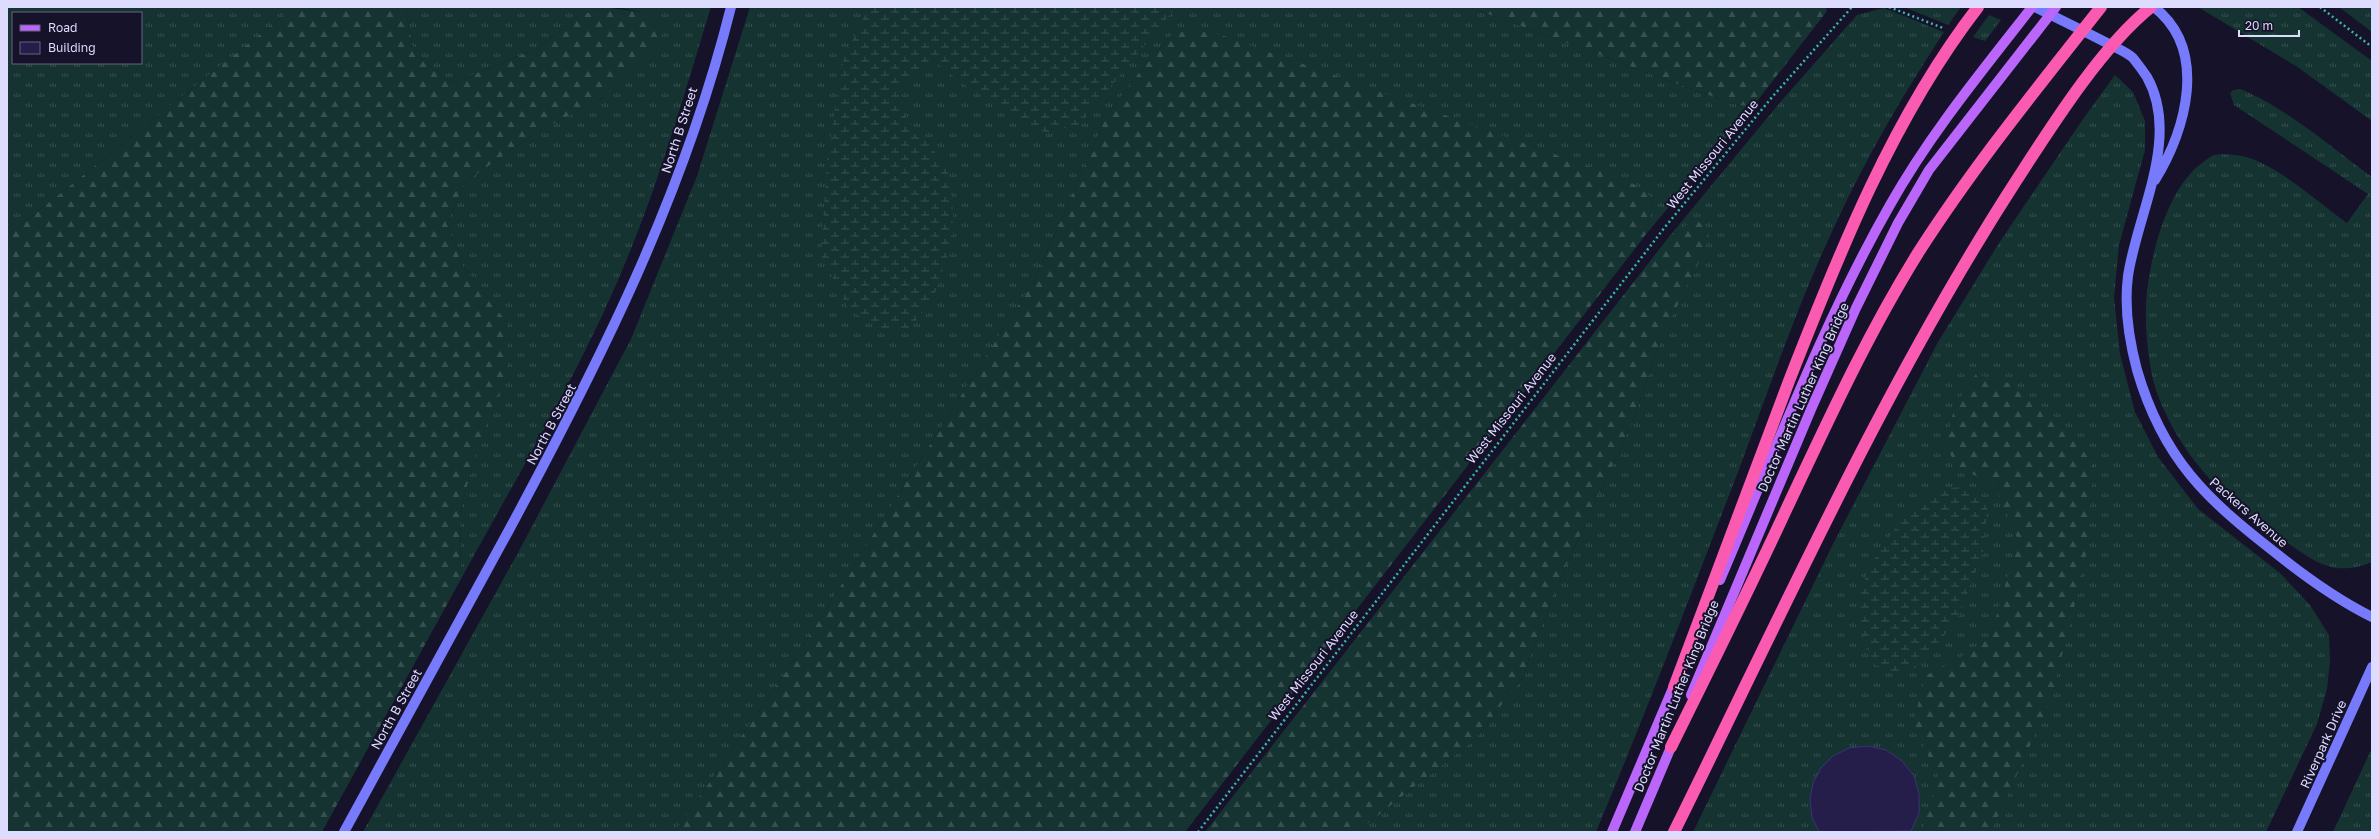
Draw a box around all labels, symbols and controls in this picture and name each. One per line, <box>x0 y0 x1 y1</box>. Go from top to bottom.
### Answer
legend <box>12 12 142 64</box>
scale bar <box>2239 12 2299 38</box>
text: 20 m <box>2245 18 2273 33</box>
text: Road <box>48 20 77 35</box>
text: Building <box>48 40 96 55</box>
street label: North B Street <box>658 85 700 175</box>
street label: West Missouri Avenue <box>1663 96 1761 212</box>
street label: Doctor Martin Luther King Bridge <box>1754 300 1852 494</box>
street label: West Missouri Avenue <box>1463 349 1559 467</box>
street label: North B Street <box>523 381 579 467</box>
street label: Packers Avenue <box>2207 474 2291 550</box>
street label: Doctor Martin Luther King Bridge <box>1630 598 1722 794</box>
street label: West Missouri Avenue <box>1265 606 1361 724</box>
street label: North B Street <box>367 666 425 752</box>
street label: Riverpark Drive <box>2296 697 2350 791</box>

